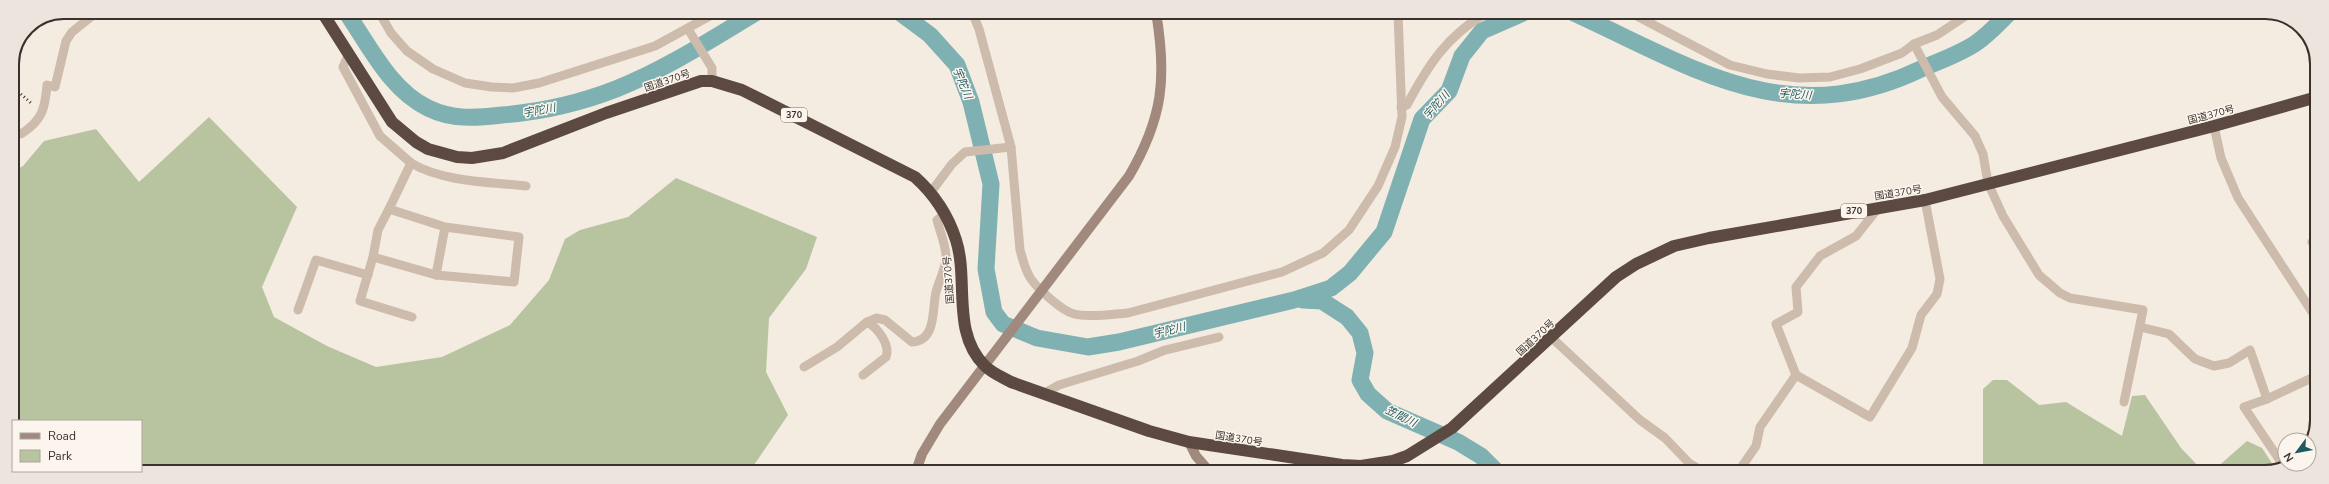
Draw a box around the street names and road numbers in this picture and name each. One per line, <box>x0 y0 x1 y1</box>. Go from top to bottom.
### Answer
street label: 国道370号 <box>642 67 692 95</box>
street label: 国道370号 <box>2186 102 2236 128</box>
road number: 370 <box>781 108 807 122</box>
street label: 国道370号 <box>1873 182 1923 204</box>
road number: 370 <box>1841 204 1867 218</box>
street label: 国道370号 <box>940 256 958 304</box>
street label: 国道370号 <box>1513 316 1558 359</box>
street label: 国道370号 <box>1214 428 1264 450</box>

